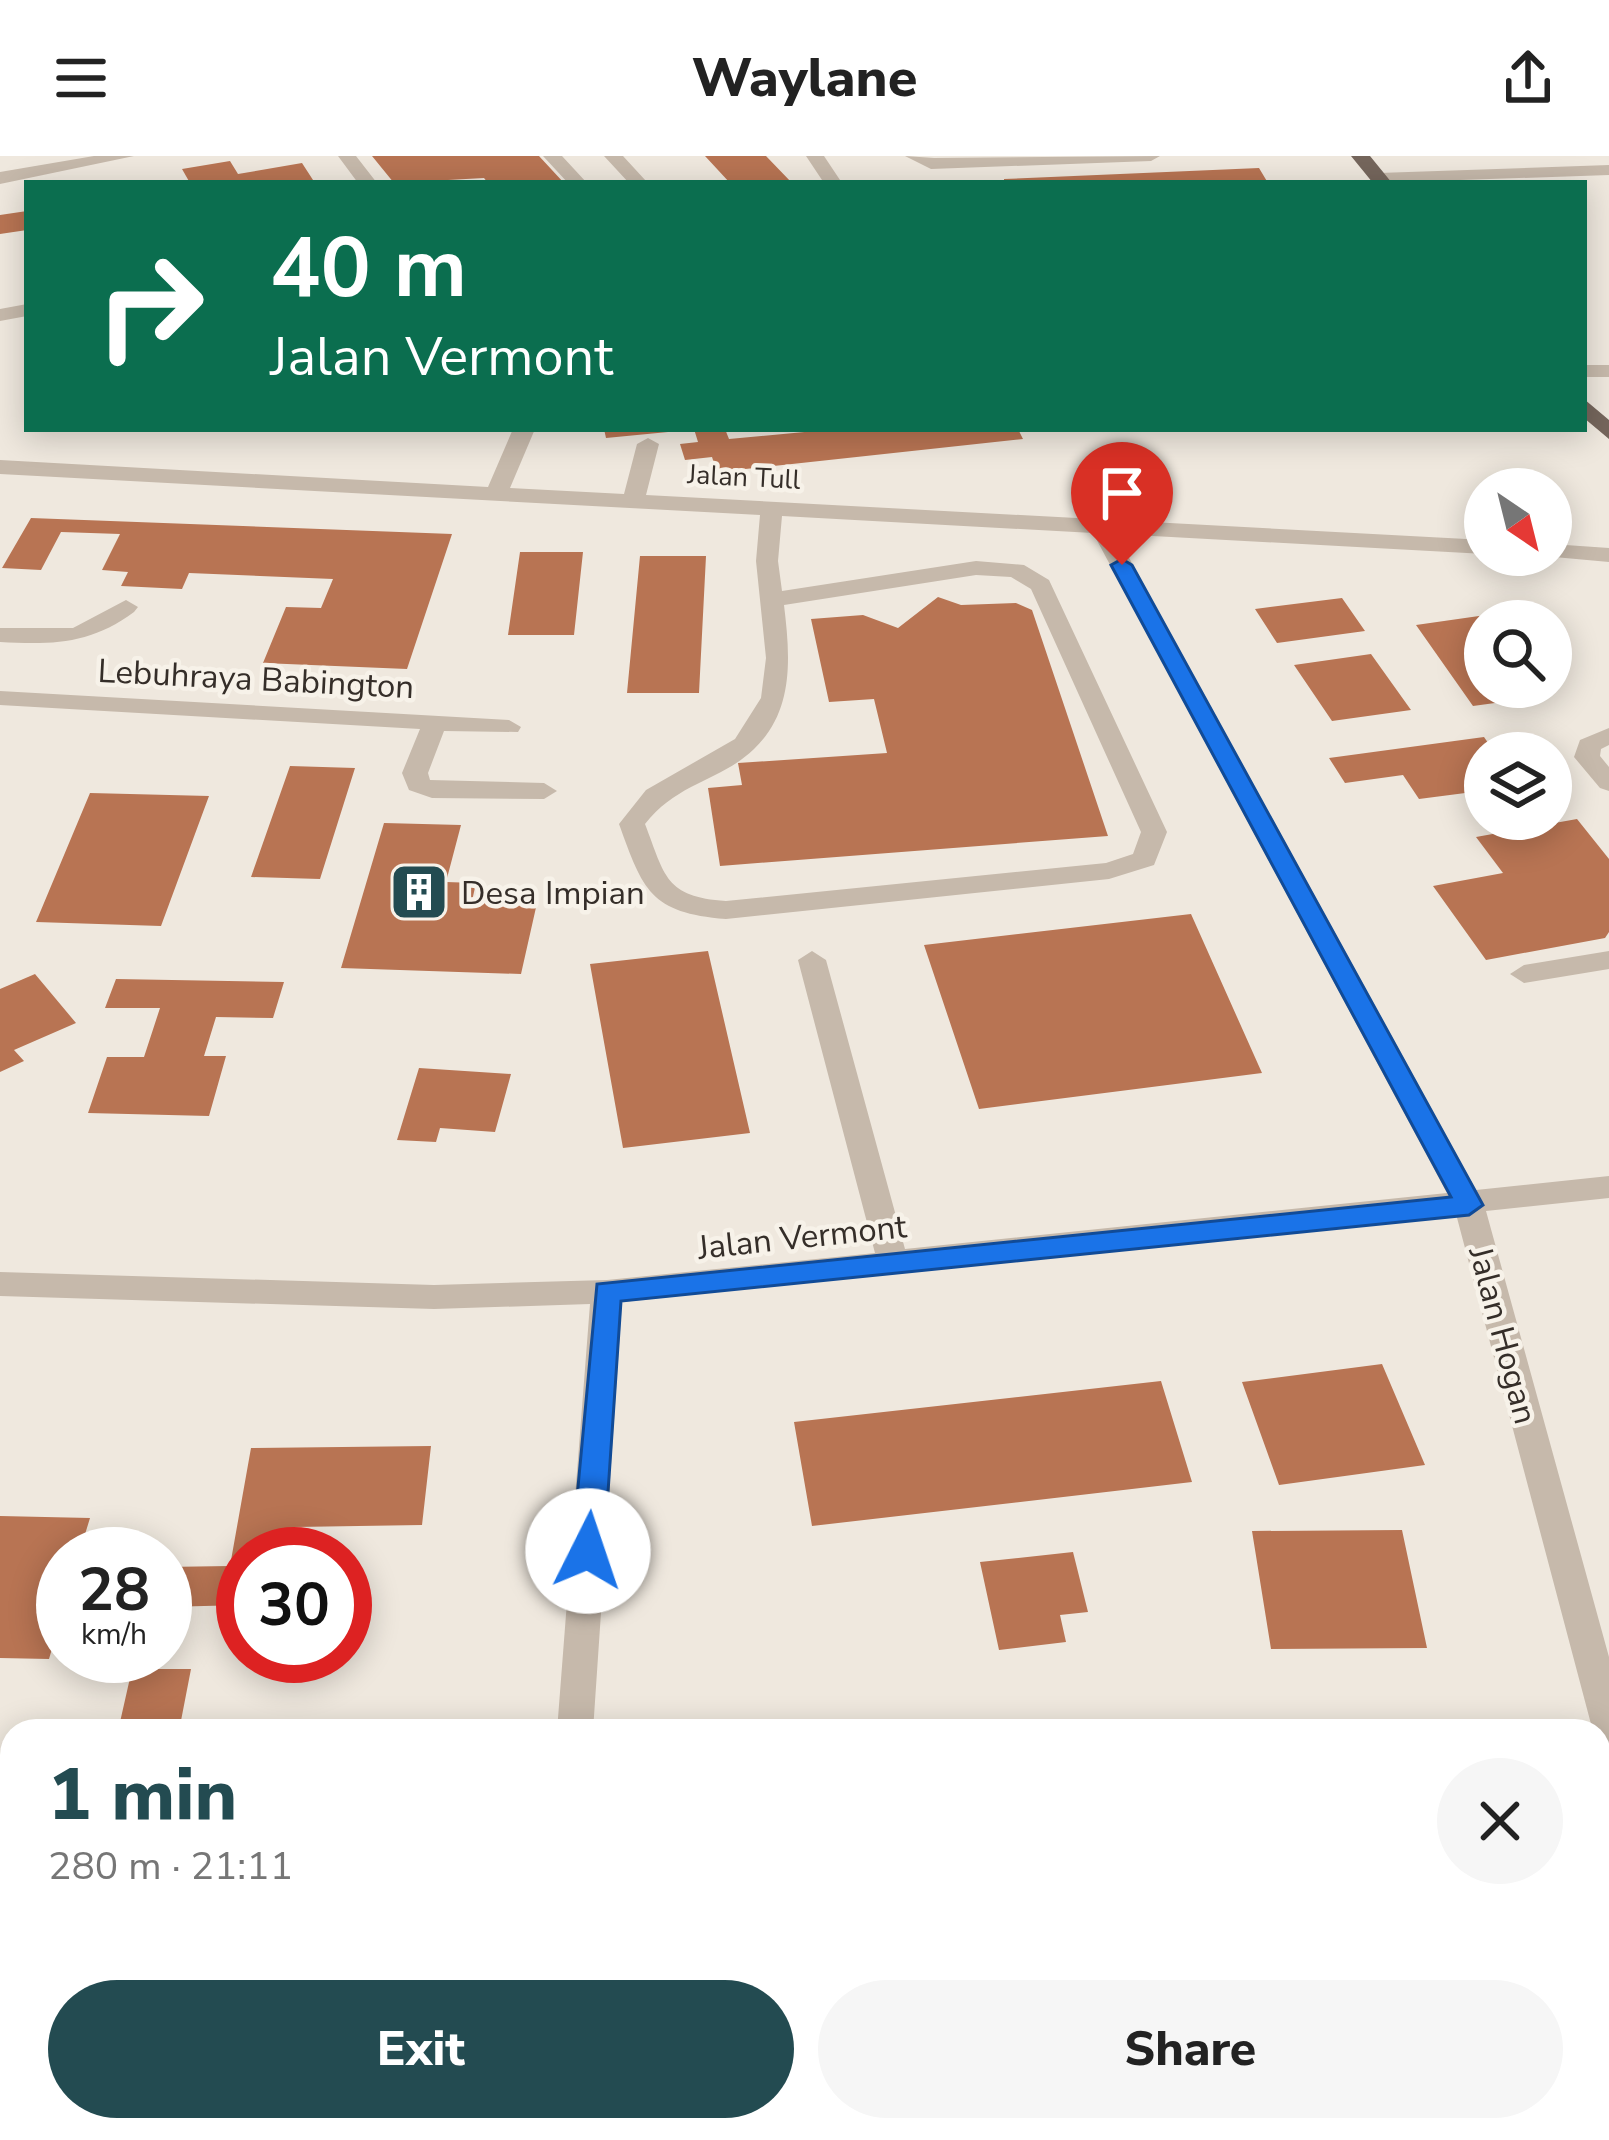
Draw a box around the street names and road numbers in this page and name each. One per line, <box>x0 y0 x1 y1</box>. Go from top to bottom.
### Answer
street label: Jalan Tull <box>686 456 801 499</box>
street label: Lebuhraya Babington <box>97 649 415 710</box>
street label: Jalan Vermont <box>695 1204 909 1271</box>
street label: Jalan Hogan <box>1457 1241 1548 1429</box>

